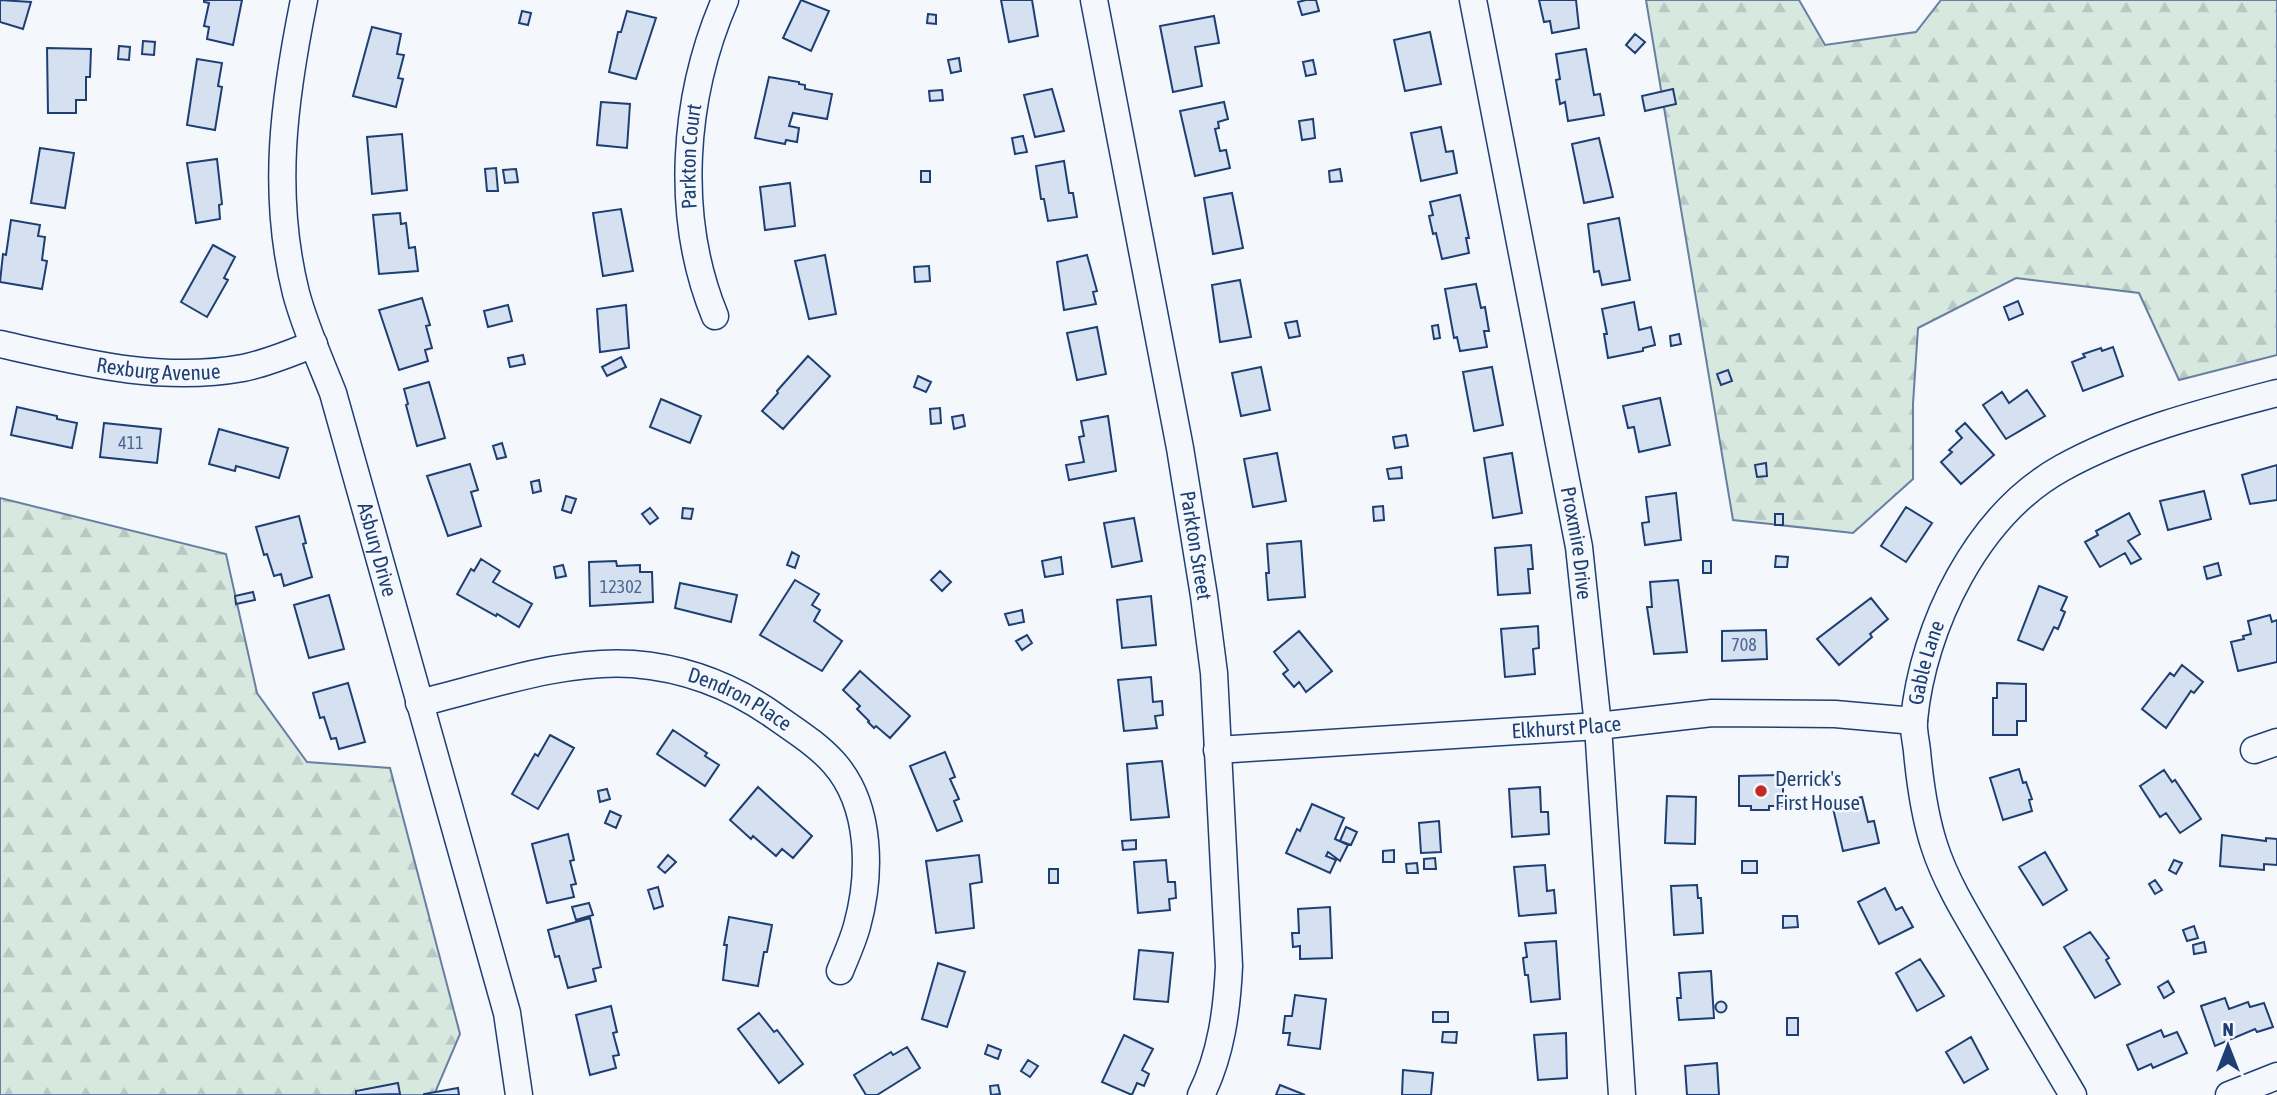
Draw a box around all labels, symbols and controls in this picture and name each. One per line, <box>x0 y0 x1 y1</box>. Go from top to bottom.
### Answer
street label: Parkton Court <box>675 102 705 210</box>
street label: Rexburg Avenue <box>95 352 221 384</box>
house number: 411 <box>118 432 144 453</box>
street label: Proxmire Drive <box>1557 484 1598 601</box>
street label: Parkton Street <box>1176 489 1217 601</box>
street label: Asbury Drive <box>353 500 402 599</box>
house number: 12302 <box>600 576 642 597</box>
street label: Gable Lane <box>1903 617 1948 706</box>
house number: 708 <box>1731 634 1757 655</box>
street label: Dendron Place <box>685 662 797 735</box>
street label: Elkhurst Place <box>1511 710 1622 742</box>
place label: Derrick's First House <box>1775 766 1860 814</box>
marker: Derrick's First House <box>1753 783 1769 799</box>
north arrow <box>2193 1011 2263 1081</box>
text: N <box>2222 1018 2234 1040</box>

